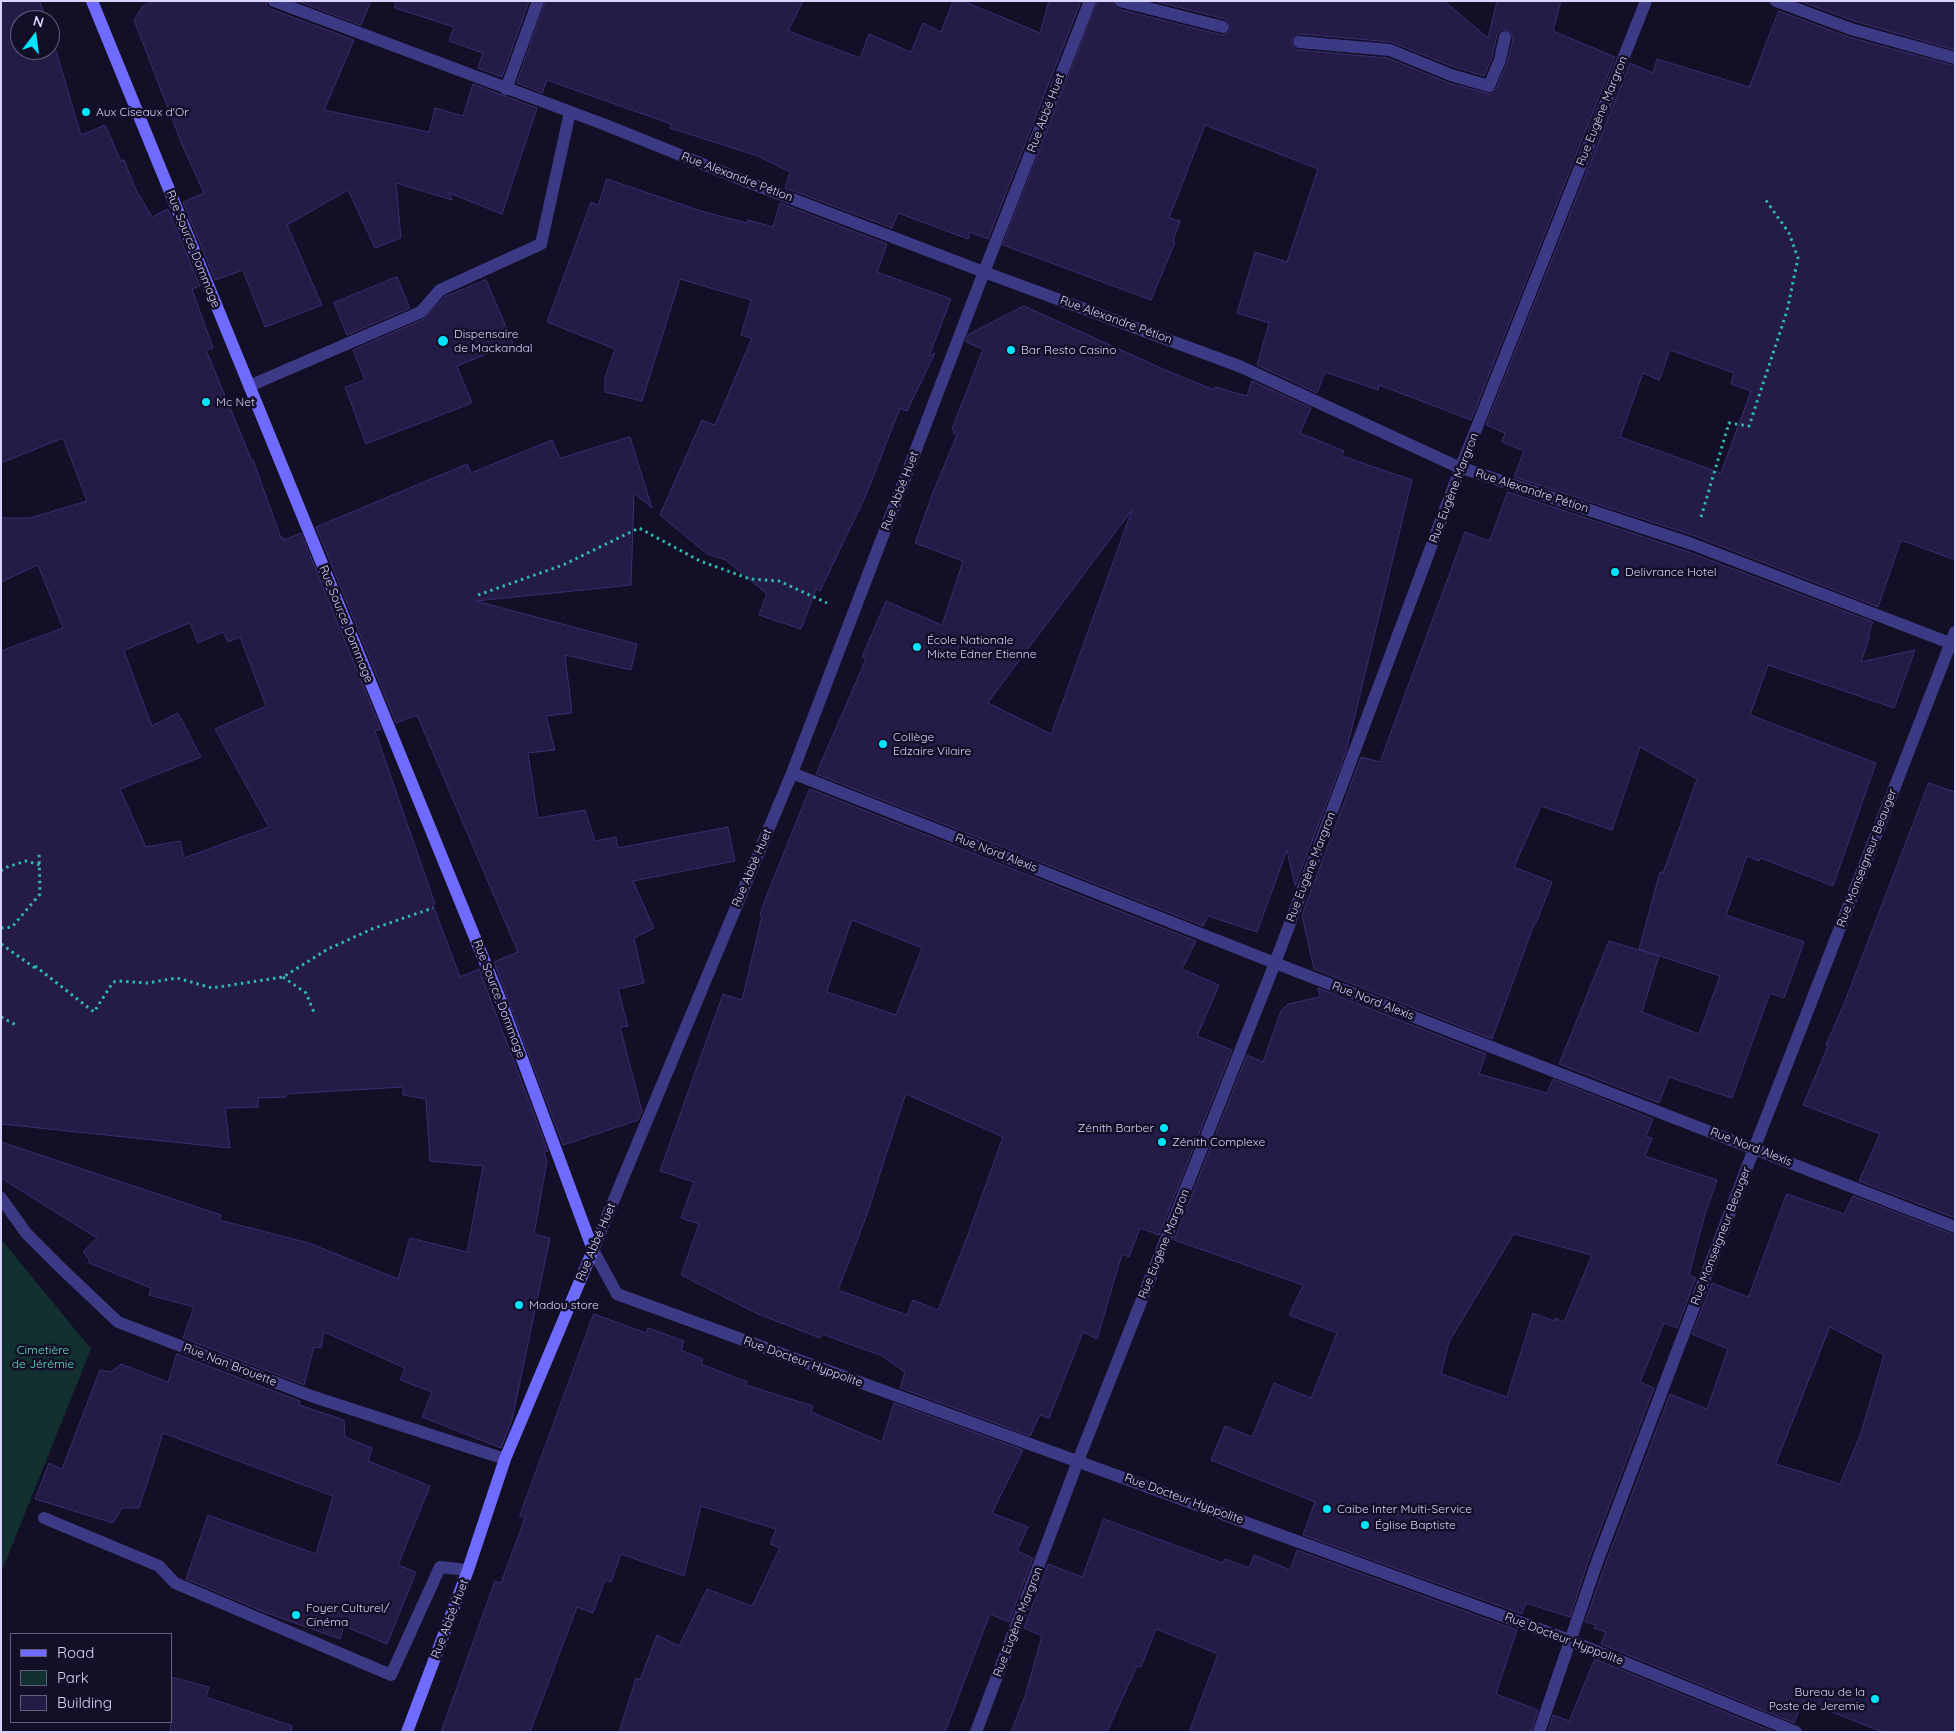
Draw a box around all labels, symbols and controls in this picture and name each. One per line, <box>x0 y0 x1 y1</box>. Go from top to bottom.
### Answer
north arrow <box>10 10 60 60</box>
text: N <box>31 11 46 32</box>
street label: Rue Eugène Margron <box>1573 54 1631 168</box>
street label: Rue Abbé Huet <box>1024 71 1068 155</box>
place label: Aux Ciseaux d'Or <box>96 105 189 119</box>
marker: Aux Ciseaux d'Or <box>80 106 92 118</box>
street label: Rue Alexandre Pétion <box>679 149 795 205</box>
street label: Rue Source Dommage <box>163 188 223 310</box>
street label: Rue Alexandre Pétion <box>1058 293 1174 347</box>
place label: Dispensaire de Mackandal <box>454 327 533 355</box>
marker: Dispensaire de Mackandal <box>436 334 450 348</box>
place label: Bar Resto Casino <box>1021 343 1116 357</box>
marker: Bar Resto Casino <box>1005 344 1017 356</box>
place label: Mc Net <box>216 395 255 409</box>
marker: Mc Net <box>200 396 212 408</box>
street label: Rue Eugène Margron <box>1426 431 1482 545</box>
street label: Rue Abbé Huet <box>878 449 922 533</box>
street label: Rue Alexandre Pétion <box>1474 466 1590 516</box>
street label: Rue Source Dommage <box>316 563 376 685</box>
place label: Delivrance Hotel <box>1625 565 1717 579</box>
marker: Delivrance Hotel <box>1609 566 1621 578</box>
place label: École Nationale Mixte Edner Etienne <box>927 633 1036 661</box>
marker: École Nationale Mixte Edner Etienne <box>911 641 923 653</box>
place label: Collège Edzaire Vilaire <box>893 730 971 758</box>
marker: Collège Edzaire Vilaire <box>877 738 889 750</box>
street label: Rue Monseigneur Beauger <box>1834 787 1900 929</box>
street label: Rue Eugène Margron <box>1283 810 1339 924</box>
street label: Rue Abbé Huet <box>729 827 775 909</box>
street label: Rue Nord Alexis <box>953 831 1039 875</box>
street label: Rue Source Dommage <box>470 938 528 1060</box>
street label: Rue Nord Alexis <box>1330 979 1416 1023</box>
place label: Zénith Barber <box>1078 1121 1154 1135</box>
marker: Zénith Barber <box>1158 1122 1170 1134</box>
street label: Rue Nord Alexis <box>1708 1125 1794 1169</box>
place label: Zénith Complexe <box>1172 1135 1265 1149</box>
marker: Zénith Complexe <box>1156 1136 1168 1148</box>
street label: Rue Monseigneur Beauger <box>1688 1165 1754 1307</box>
street label: Rue Eugène Margron <box>1135 1187 1193 1301</box>
street label: Rue Abbé Huet <box>573 1201 619 1283</box>
place label: Madou store <box>529 1298 599 1312</box>
marker: Madou store <box>513 1299 525 1311</box>
street label: Rue Docteur Hyppolite <box>741 1334 865 1390</box>
street label: Rue Nan Brouette <box>181 1341 279 1389</box>
park label: Cimetière de Jérémie <box>12 1343 74 1371</box>
street label: Rue Docteur Hyppolite <box>1122 1471 1246 1527</box>
place label: Caibe Inter Multi-Service <box>1337 1502 1472 1516</box>
marker: Caibe Inter Multi-Service <box>1321 1503 1333 1515</box>
place label: Église Baptiste <box>1375 1518 1456 1532</box>
marker: Église Baptiste <box>1359 1519 1371 1531</box>
street label: Rue Eugène Margron <box>990 1565 1046 1679</box>
street label: Rue Abbé Huet <box>428 1577 472 1661</box>
place label: Foyer Culturel/ Cinéma <box>306 1601 390 1629</box>
marker: Foyer Culturel/ Cinéma <box>290 1609 302 1621</box>
street label: Rue Docteur Hyppolite <box>1503 1610 1625 1668</box>
legend <box>10 1633 172 1723</box>
text: Road <box>57 1643 94 1662</box>
text: Park <box>57 1668 89 1687</box>
place label: Bureau de la Poste de Jeremie <box>1769 1685 1865 1713</box>
text: Building <box>57 1693 112 1712</box>
marker: Bureau de la Poste de Jeremie <box>1869 1693 1881 1705</box>

